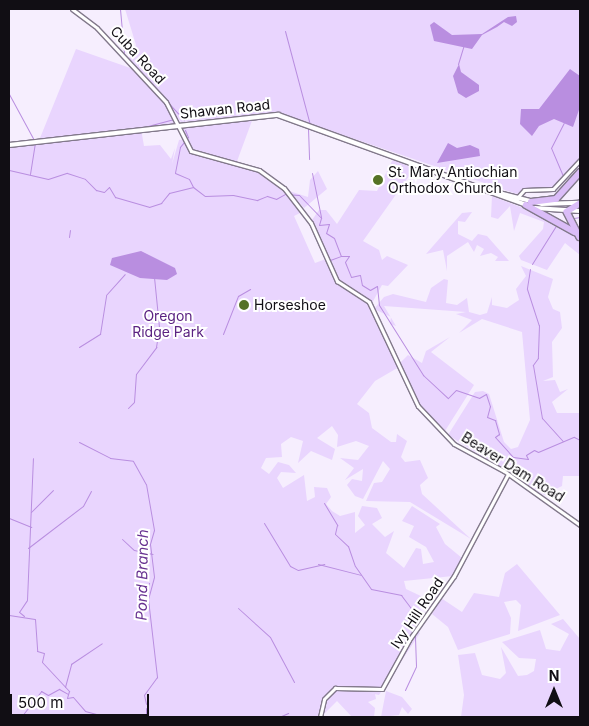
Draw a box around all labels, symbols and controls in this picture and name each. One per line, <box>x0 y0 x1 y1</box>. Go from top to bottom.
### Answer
street label: Cuba Road <box>107 23 169 87</box>
street label: Shawan Road <box>179 96 271 122</box>
place label: St. Mary Antiochian Orthodox Church <box>388 164 517 196</box>
marker: St. Mary Antiochian Orthodox Church <box>372 174 384 186</box>
place label: Horseshoe <box>254 297 326 313</box>
marker: Horseshoe <box>238 299 250 311</box>
park label: Oregon Ridge Park <box>132 308 204 341</box>
street label: Beaver Dam Road <box>459 429 567 505</box>
water label: Pond Branch <box>132 529 152 621</box>
street label: Ivy Hill Road <box>387 574 447 652</box>
north arrow <box>529 666 579 716</box>
text: N <box>549 667 559 684</box>
scale bar <box>12 684 151 716</box>
text: 500 m <box>18 693 63 712</box>

